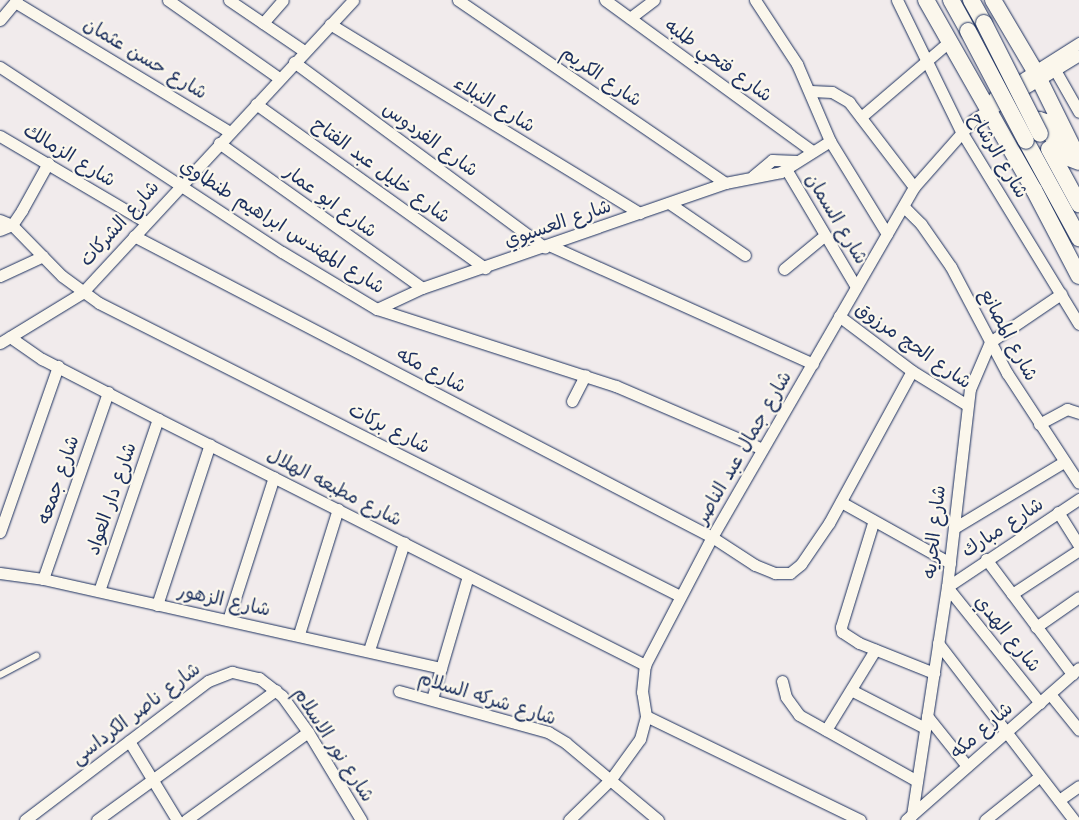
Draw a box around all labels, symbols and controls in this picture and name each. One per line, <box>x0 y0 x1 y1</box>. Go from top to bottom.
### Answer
street label: شارع حسن عثمان <box>79 13 211 105</box>
street label: شارع فتحي طلبه <box>660 14 776 108</box>
street label: شارع الكريم <box>556 42 646 112</box>
street label: شارع النبلاء <box>449 72 539 138</box>
street label: شارع الفردوس <box>378 98 482 182</box>
street label: شارع الرشاح <box>964 109 1032 203</box>
street label: شارع خليل عبد الفتاح <box>308 113 454 229</box>
street label: شارع الزمالك <box>19 119 119 193</box>
street label: شارع المهندس ابراهيم طنطاوي <box>175 155 389 299</box>
street label: شارع ابو عمار <box>279 161 381 243</box>
street label: شارع السمان <box>800 169 872 269</box>
street label: شارع الشركات <box>76 176 164 272</box>
street label: شارع العسيوي <box>501 195 615 253</box>
street label: شارع المصانع <box>974 285 1042 385</box>
street label: شارع الحج مرزوق <box>851 298 975 394</box>
street label: شارع مكه <box>392 343 470 399</box>
street label: شارع جمال عبد الناصر <box>691 367 797 529</box>
street label: شارع بركات <box>344 399 434 459</box>
street label: شارع جمعه <box>33 433 85 527</box>
street label: شارع دار العواد <box>82 440 142 558</box>
street label: شارع مطبعه الهلال <box>263 444 405 532</box>
street label: شارع الحريه <box>919 484 951 580</box>
street label: شارع مبارك <box>958 493 1048 563</box>
street label: شارع الزهور <box>176 580 272 622</box>
street label: شارع الهدي <box>969 591 1045 677</box>
street label: شارع ناصر الكرداسى <box>67 658 205 770</box>
street label: شارع شركه السلام <box>415 667 559 731</box>
street label: شارع نور الاسلام <box>288 684 378 806</box>
street label: شارع مكه <box>946 698 1018 764</box>

